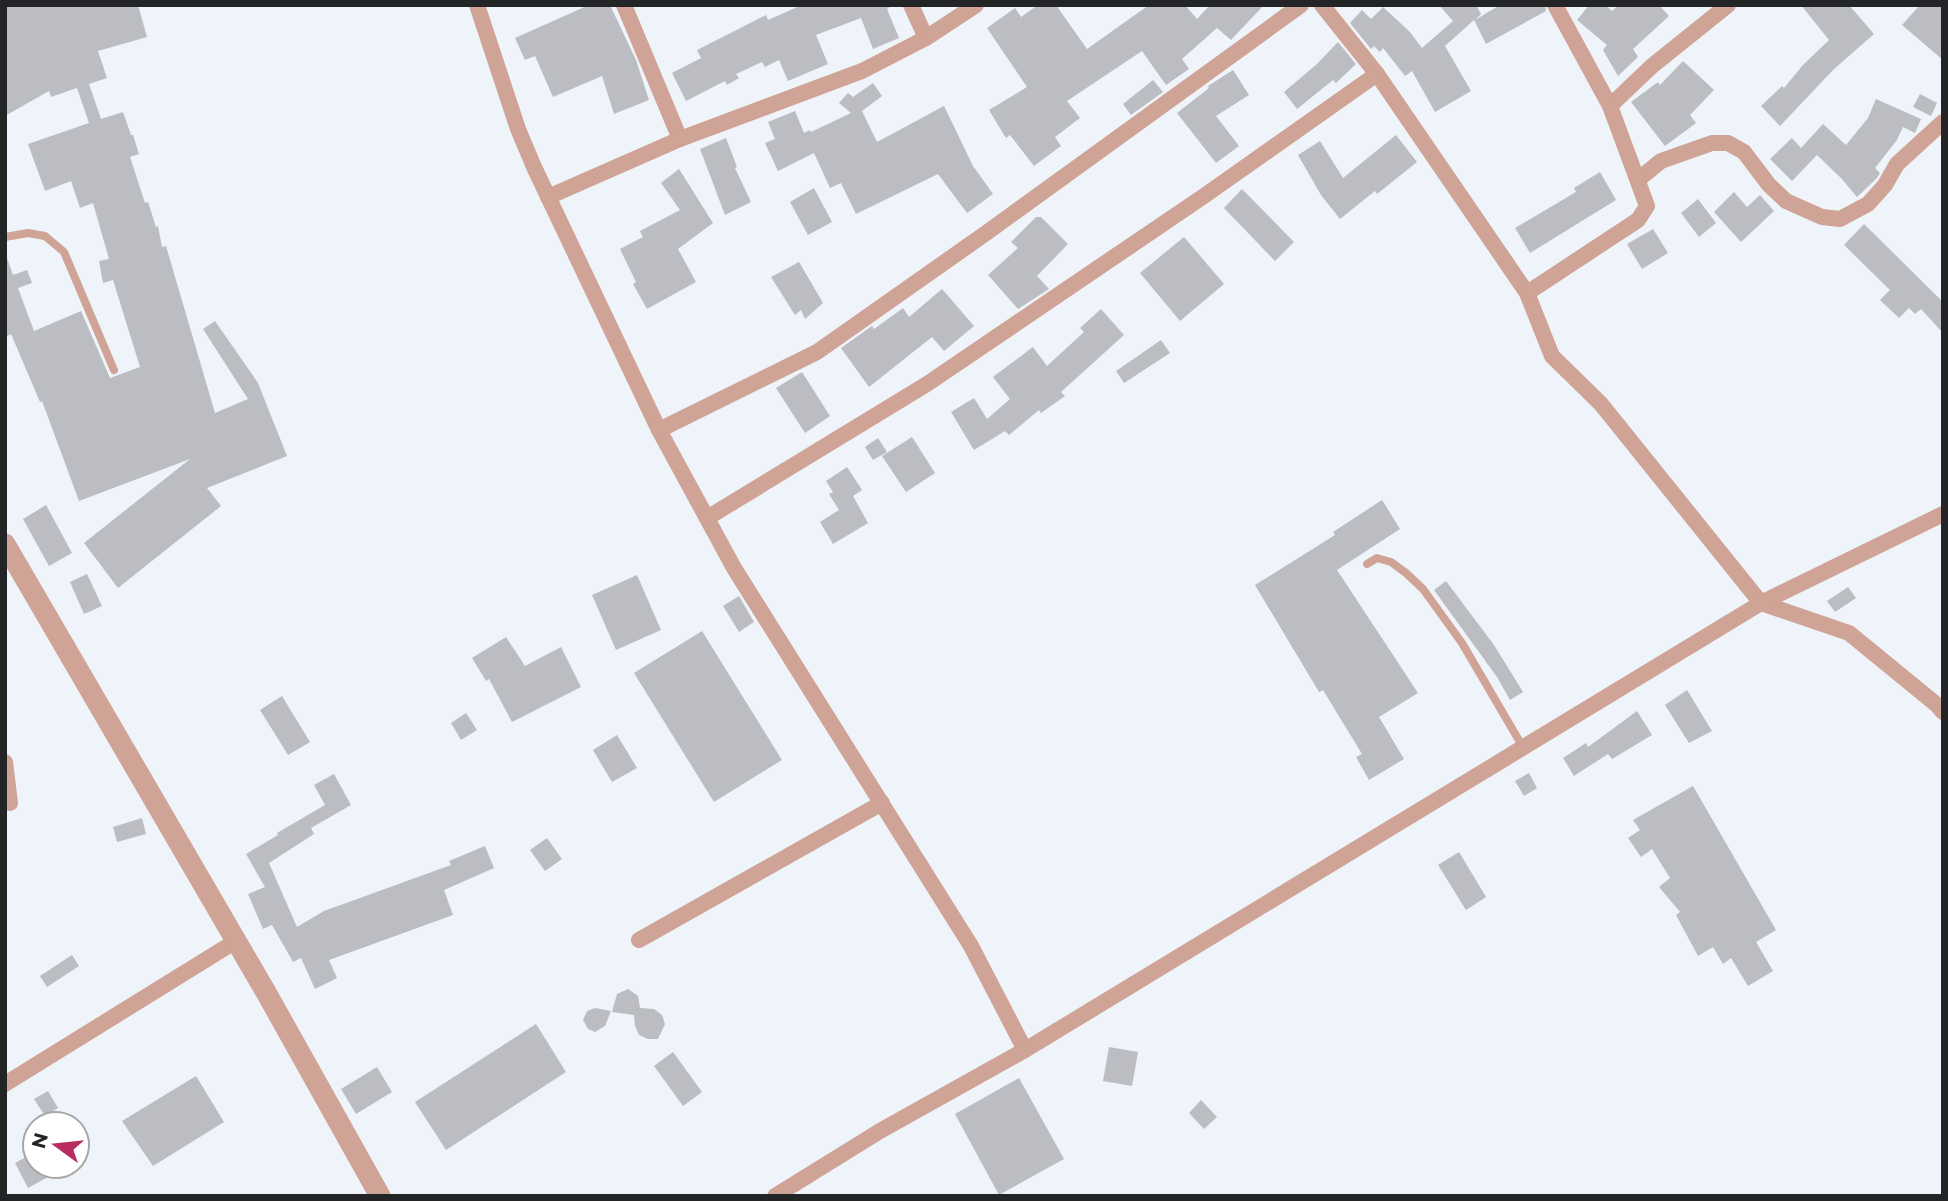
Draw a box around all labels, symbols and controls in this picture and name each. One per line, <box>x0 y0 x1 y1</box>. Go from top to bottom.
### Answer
north arrow <box>21 1110 91 1180</box>
text: N <box>27 1130 53 1151</box>

